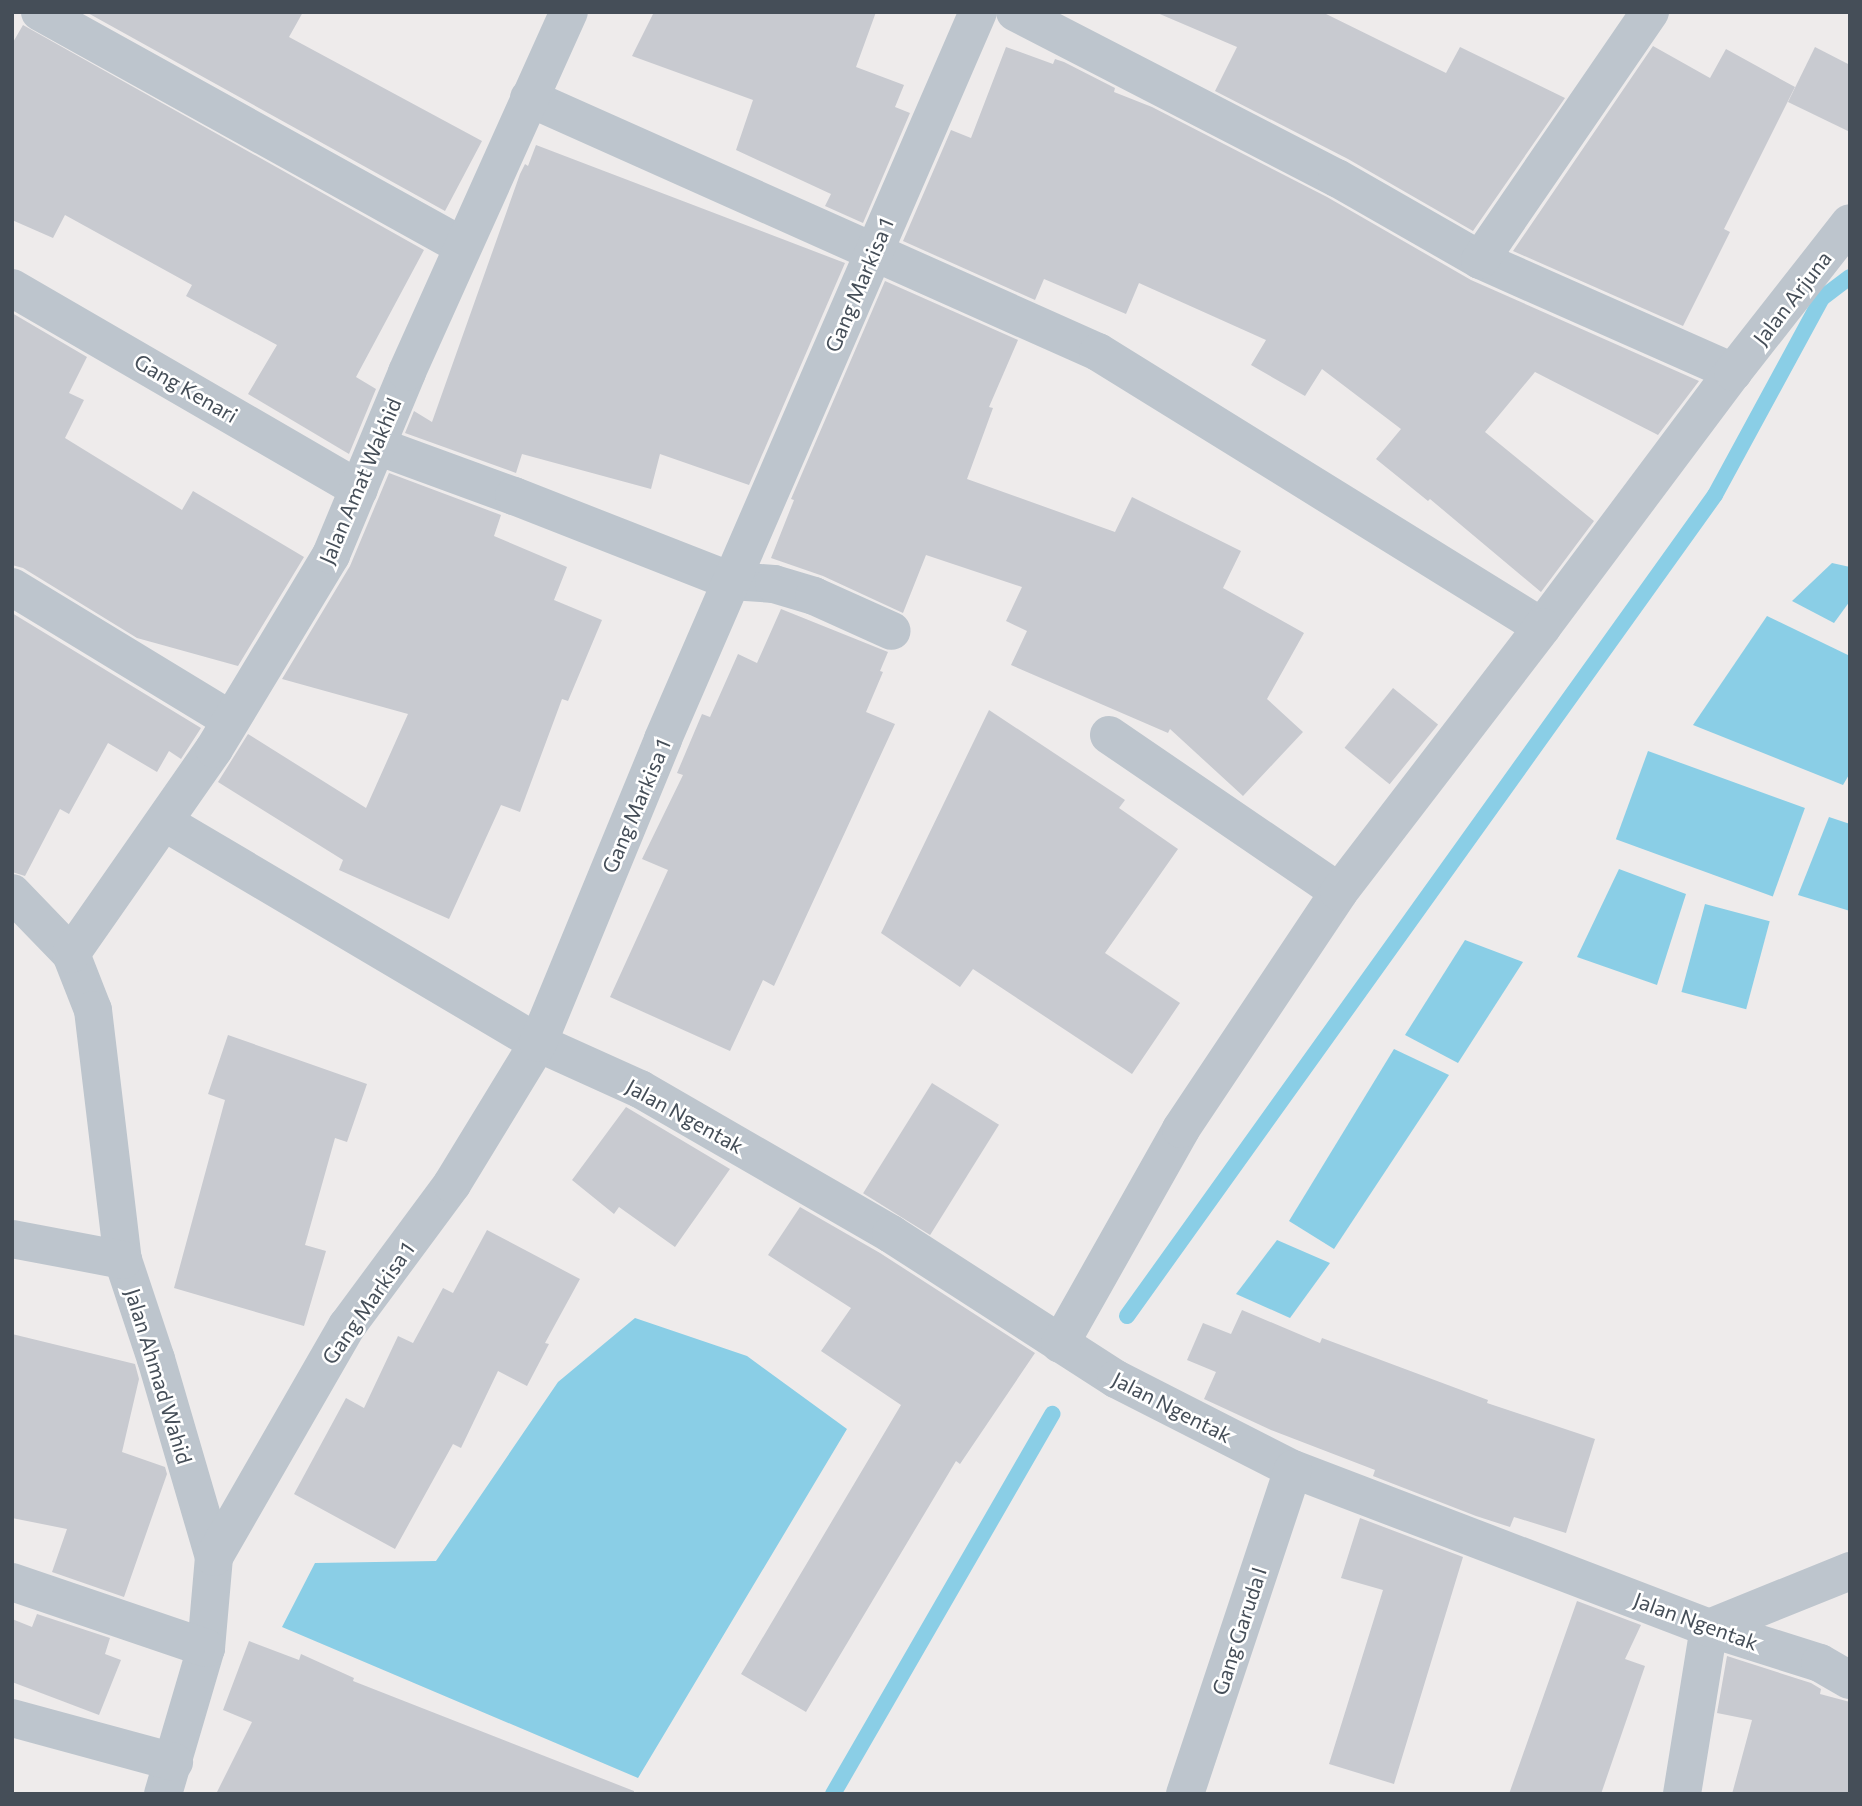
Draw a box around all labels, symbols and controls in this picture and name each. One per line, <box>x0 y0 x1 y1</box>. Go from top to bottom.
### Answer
street label: Gang Markisa 1 <box>819 214 899 356</box>
street label: Jalan Arjuna <box>1747 246 1837 350</box>
street label: Gang Kenari <box>130 348 242 428</box>
street label: Jalan Amat Wakhid <box>314 394 406 568</box>
street label: Gang Markisa 1 <box>596 735 676 877</box>
street label: Jalan Ngentak <box>622 1073 748 1159</box>
street label: Gang Markisa 1 <box>317 1237 419 1369</box>
street label: Jalan Ahmad Wahid <box>120 1285 198 1467</box>
street label: Jalan Ngentak <box>1108 1366 1236 1448</box>
street label: Gang Garuda I <box>1206 1564 1272 1698</box>
street label: Jalan Ngentak <box>1630 1587 1762 1655</box>

